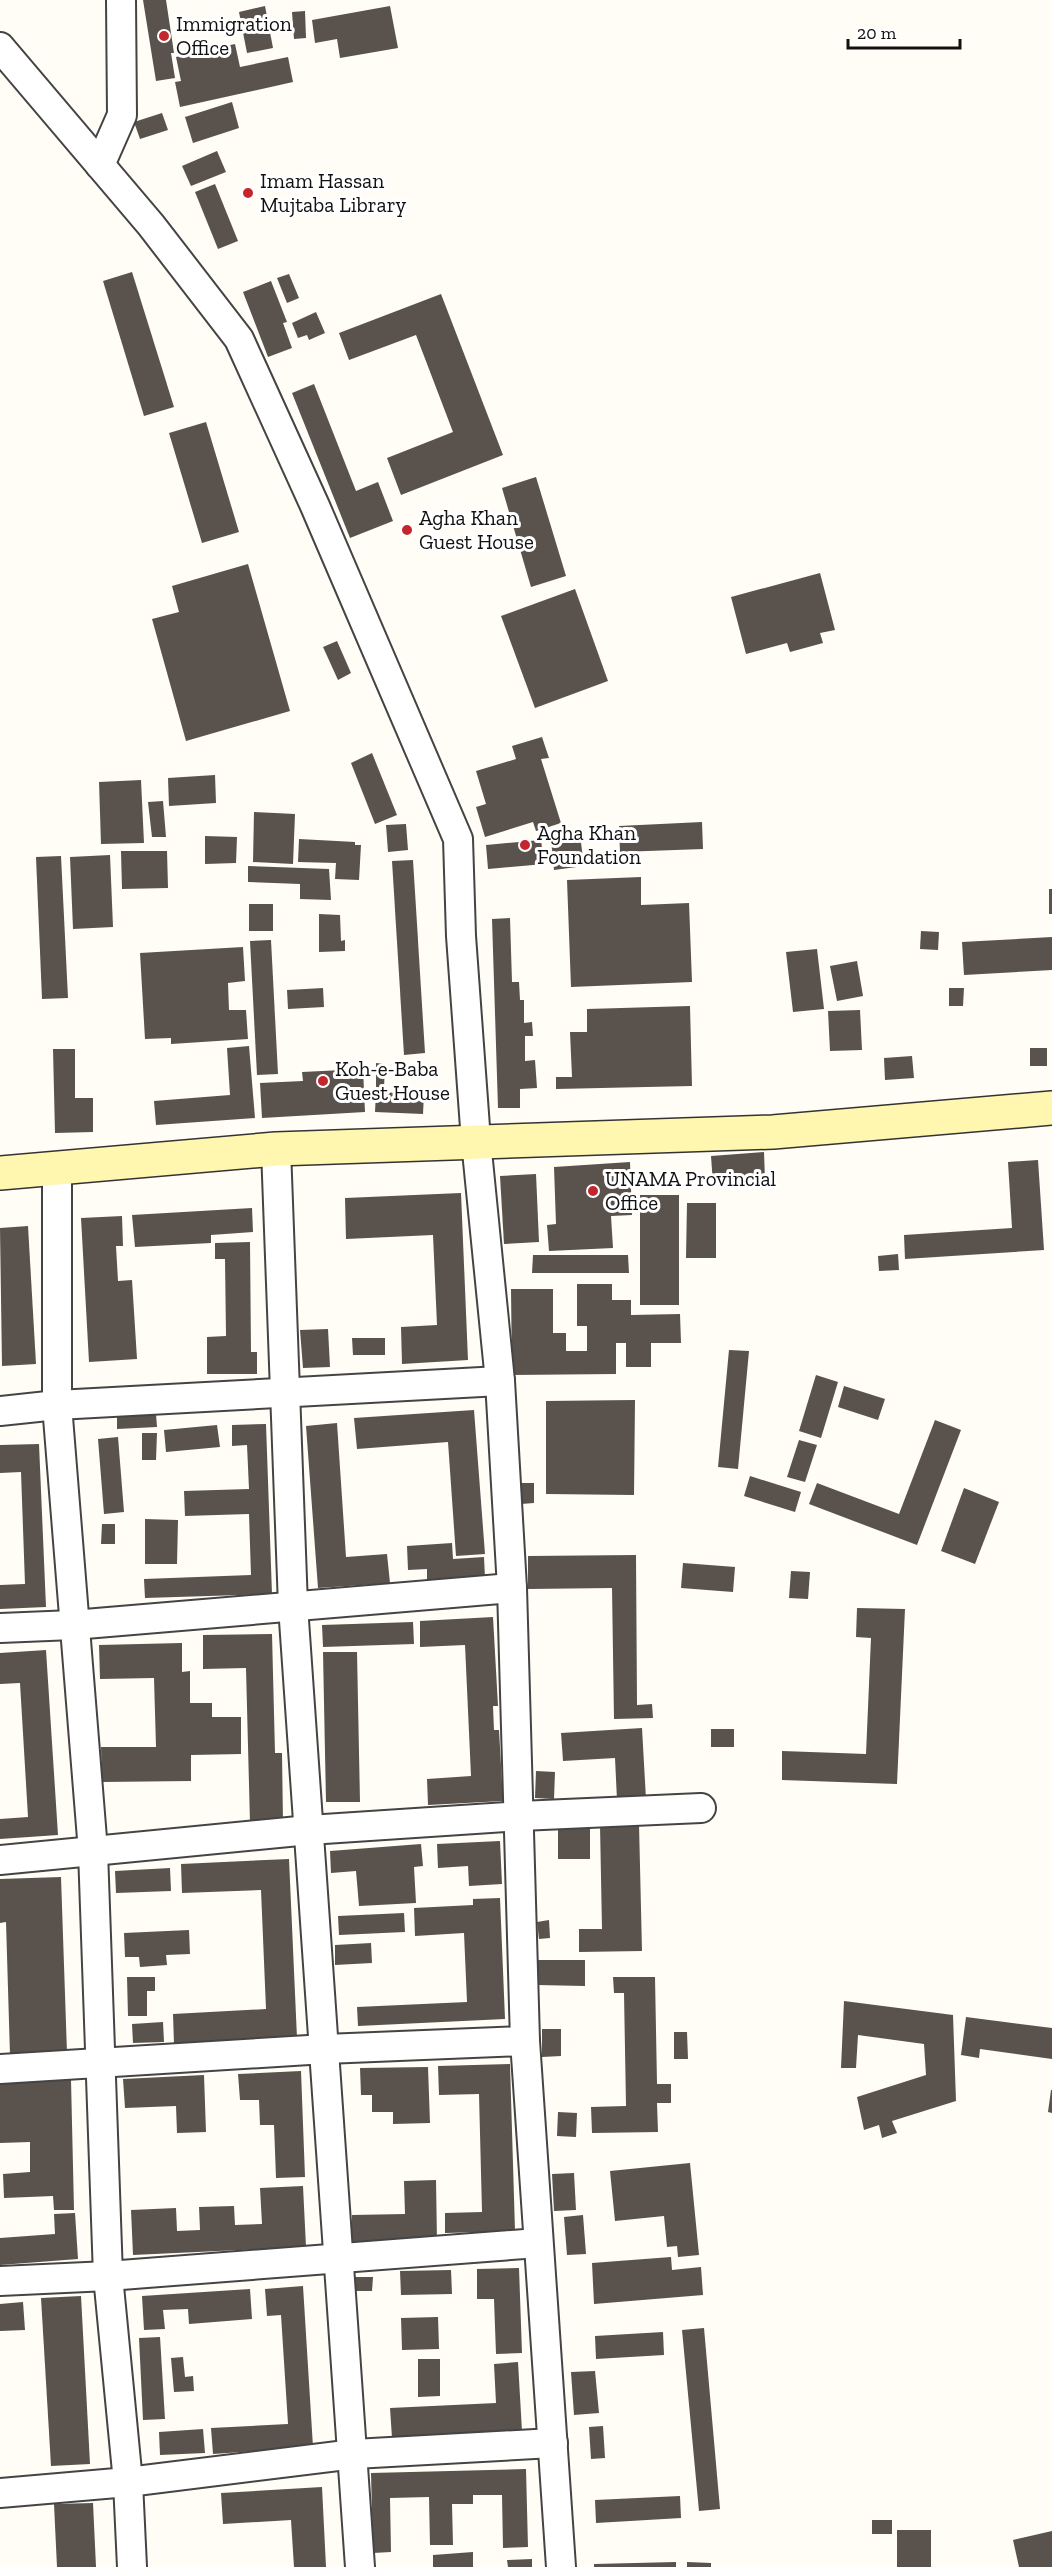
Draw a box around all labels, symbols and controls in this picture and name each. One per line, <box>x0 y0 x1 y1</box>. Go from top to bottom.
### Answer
place label: Immigration Office <box>176 11 292 60</box>
scale bar <box>848 12 960 50</box>
text: 20 m <box>857 22 897 44</box>
marker: Immigration Office <box>157 29 171 43</box>
place label: Imam Hassan Mujtaba Library <box>260 168 407 218</box>
marker: Imam Hassan Mujtaba Library <box>241 186 255 200</box>
place label: Agha Khan Guest House <box>419 505 534 554</box>
marker: Agha Khan Guest House <box>400 523 414 537</box>
place label: Agha Khan Foundation <box>537 820 641 869</box>
marker: Agha Khan Foundation <box>518 838 532 852</box>
place label: Koh-e-Baba Guest House <box>335 1056 450 1105</box>
marker: Koh-e-Baba Guest House <box>316 1074 330 1088</box>
place label: UNAMA Provincial Office <box>605 1166 777 1215</box>
marker: UNAMA Provincial Office <box>586 1184 600 1198</box>

